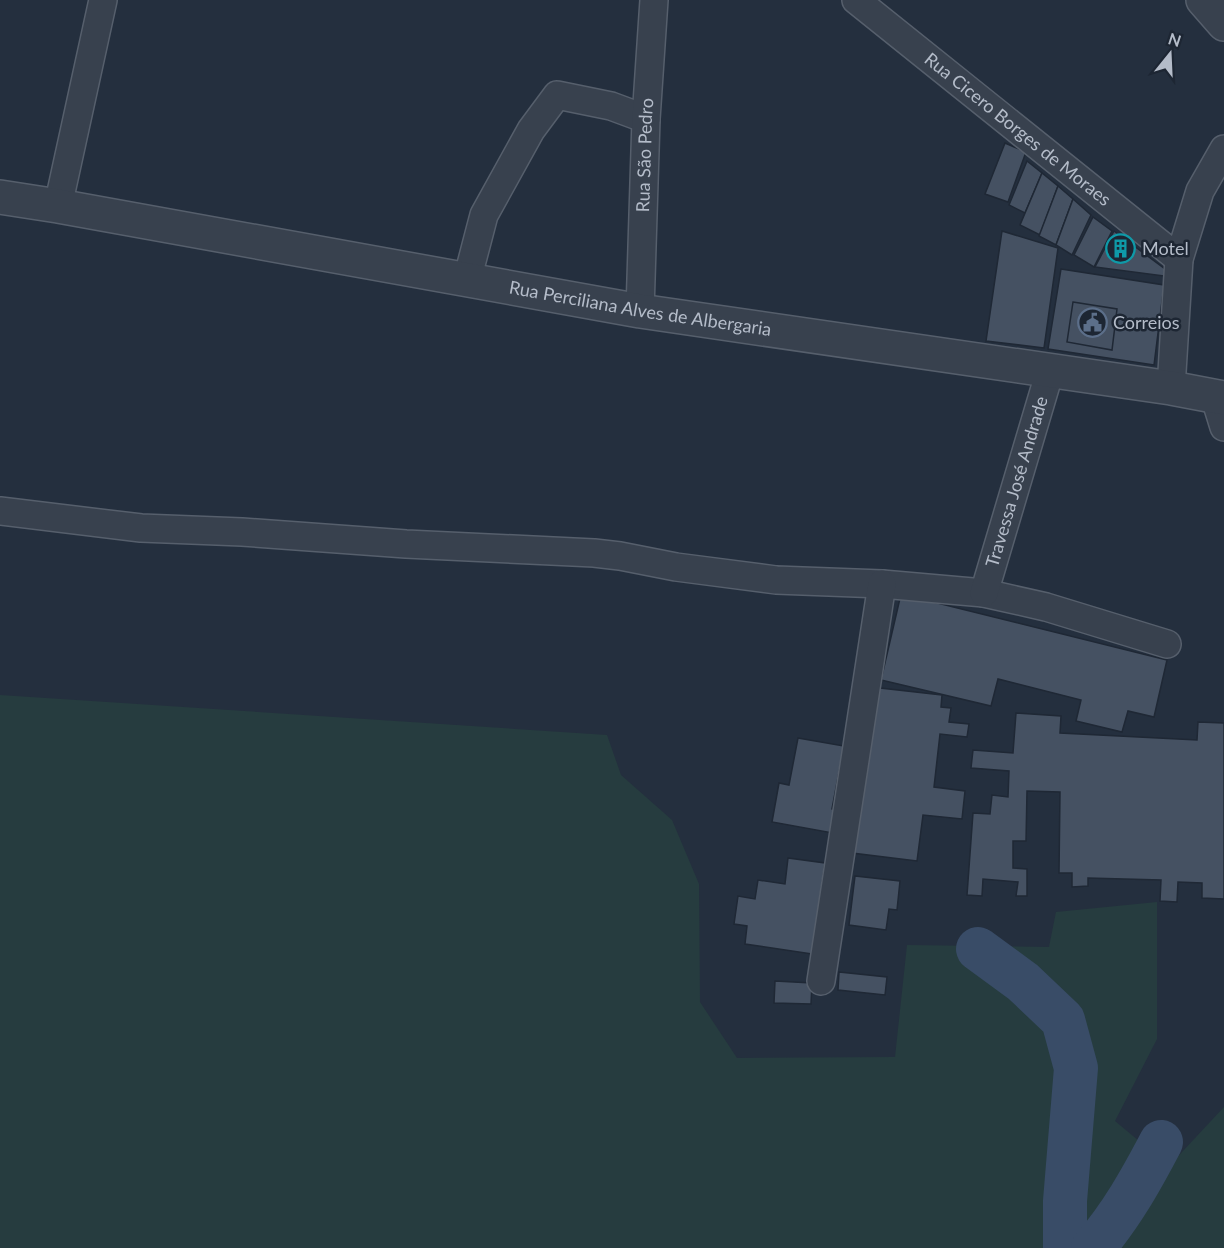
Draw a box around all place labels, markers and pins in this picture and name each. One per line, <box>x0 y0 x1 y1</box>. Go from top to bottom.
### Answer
building icon: Motel <box>1105 233 1137 265</box>
place label: Motel <box>1142 237 1189 259</box>
public building icon: Correios <box>1076 307 1108 339</box>
place label: Correios <box>1113 311 1180 333</box>

